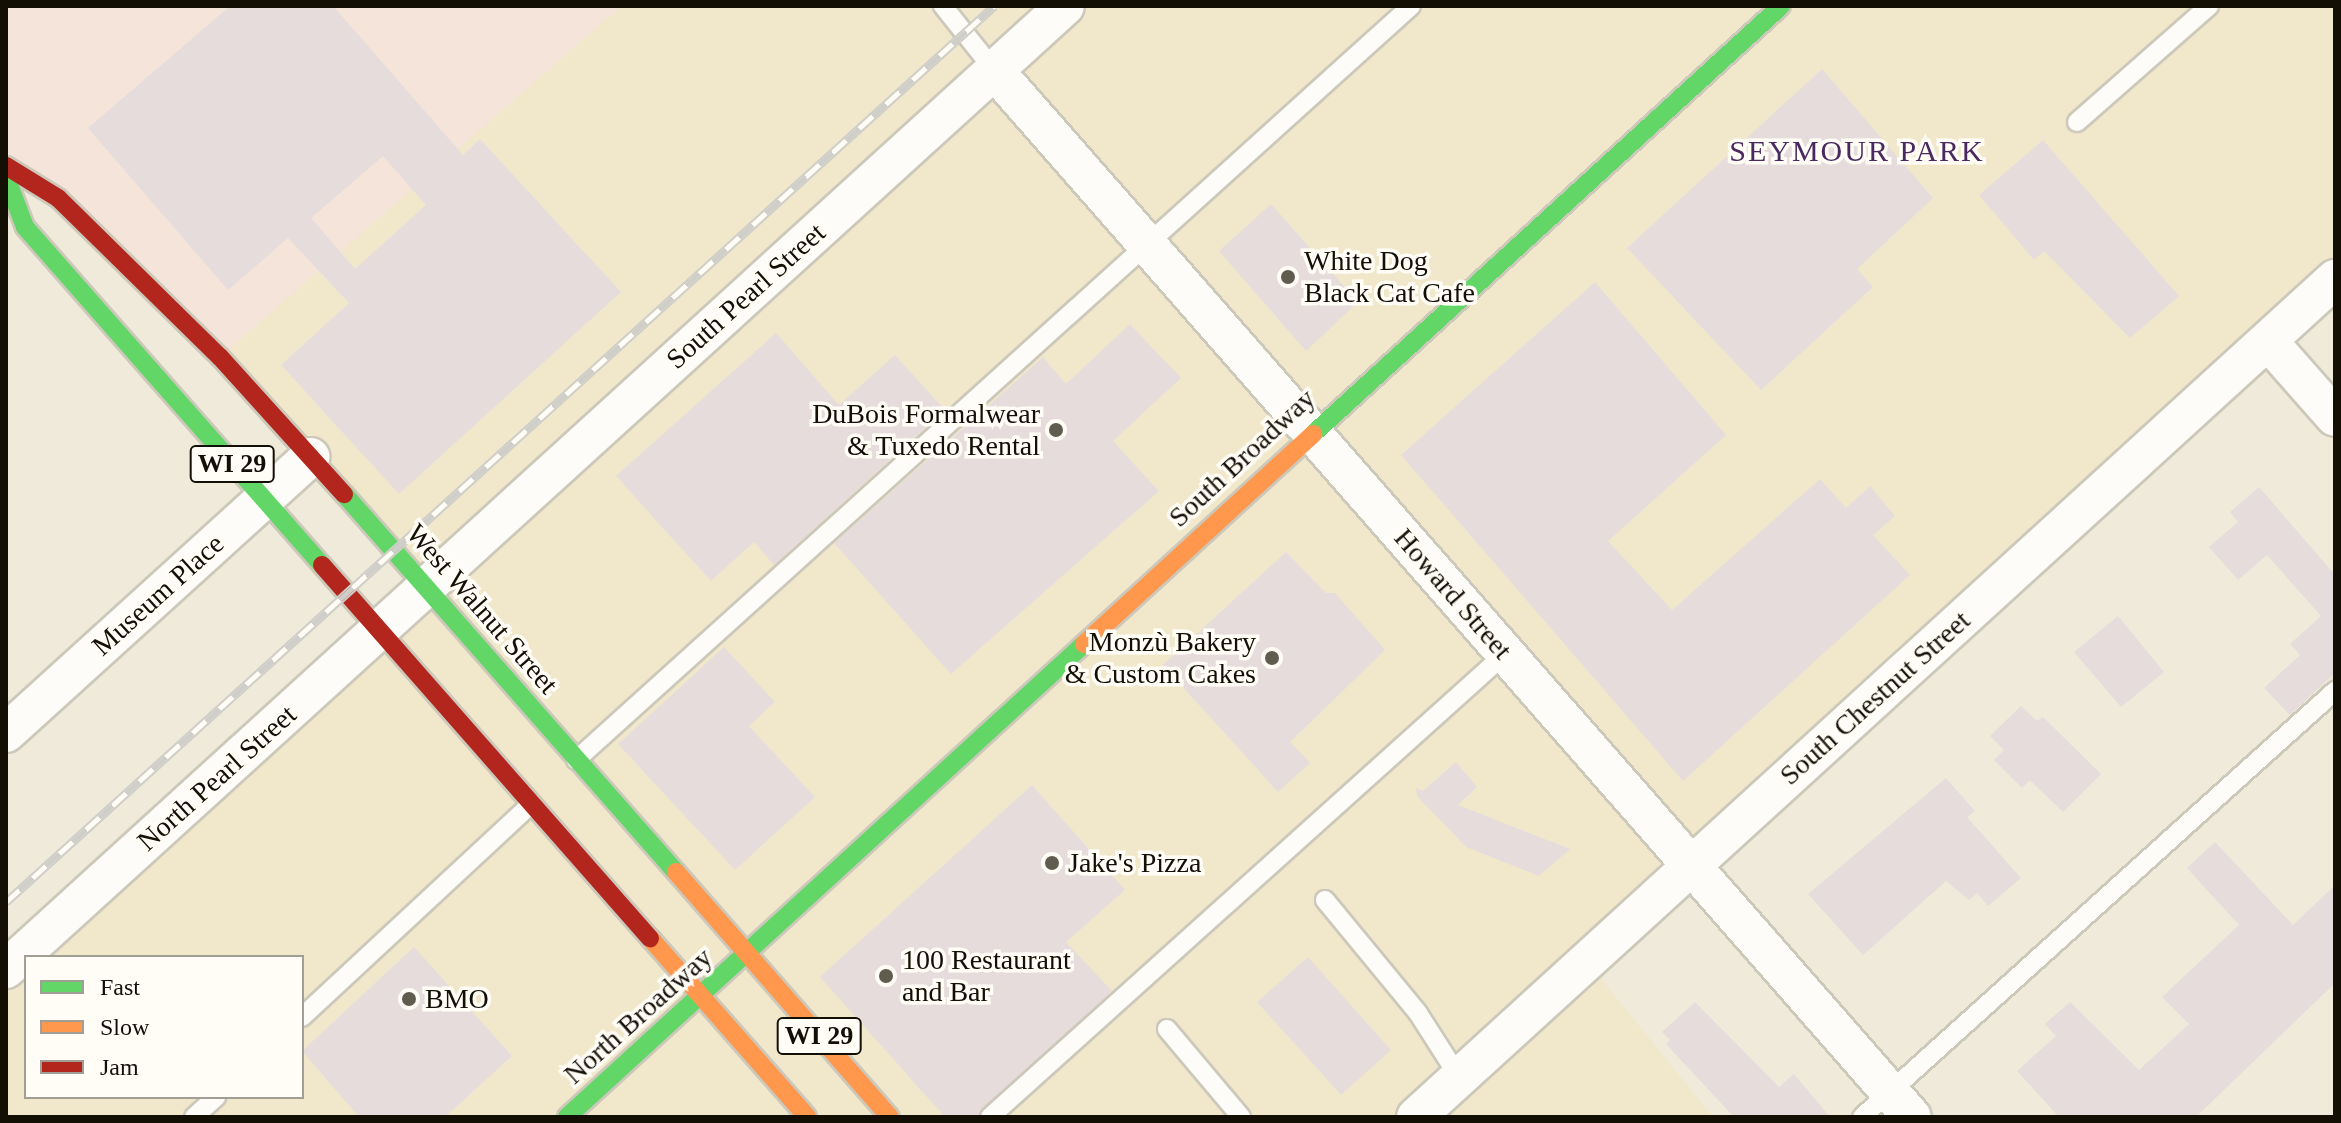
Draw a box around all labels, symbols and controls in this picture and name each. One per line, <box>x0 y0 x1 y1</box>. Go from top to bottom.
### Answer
district label: SEYMOUR PARK <box>1729 133 1985 169</box>
street label: South Pearl Street <box>660 216 832 376</box>
place label: White Dog Black Cat Cafe <box>1304 244 1475 310</box>
marker: White Dog Black Cat Cafe <box>1279 268 1297 286</box>
street label: South Broadway <box>1162 382 1322 534</box>
place label: DuBois Formalwear & Tuxedo Rental <box>812 397 1040 463</box>
marker: DuBois Formalwear & Tuxedo Rental <box>1047 421 1065 439</box>
road number: WI 29 <box>188 442 276 486</box>
street label: West Walnut Street <box>399 517 565 701</box>
street label: Howard Street <box>1387 522 1519 666</box>
street label: Museum Place <box>85 527 231 663</box>
street label: South Chestnut Street <box>1773 604 1977 792</box>
place label: Monzù Bakery & Custom Cakes <box>1065 625 1256 691</box>
marker: Monzù Bakery & Custom Cakes <box>1263 649 1281 667</box>
street label: North Pearl Street <box>131 698 303 858</box>
place label: Jake's Pizza <box>1068 846 1201 880</box>
marker: Jake's Pizza <box>1043 854 1061 872</box>
street label: North Broadway <box>557 941 719 1091</box>
place label: 100 Restaurant and Bar <box>902 943 1071 1009</box>
legend <box>24 955 304 1099</box>
marker: 100 Restaurant and Bar <box>877 967 895 985</box>
text: Fast <box>100 974 140 1000</box>
place label: BMO <box>425 982 489 1016</box>
marker: BMO <box>400 990 418 1008</box>
text: Slow <box>100 1014 149 1040</box>
road number: WI 29 <box>775 1014 863 1058</box>
text: Jam <box>100 1054 139 1080</box>

